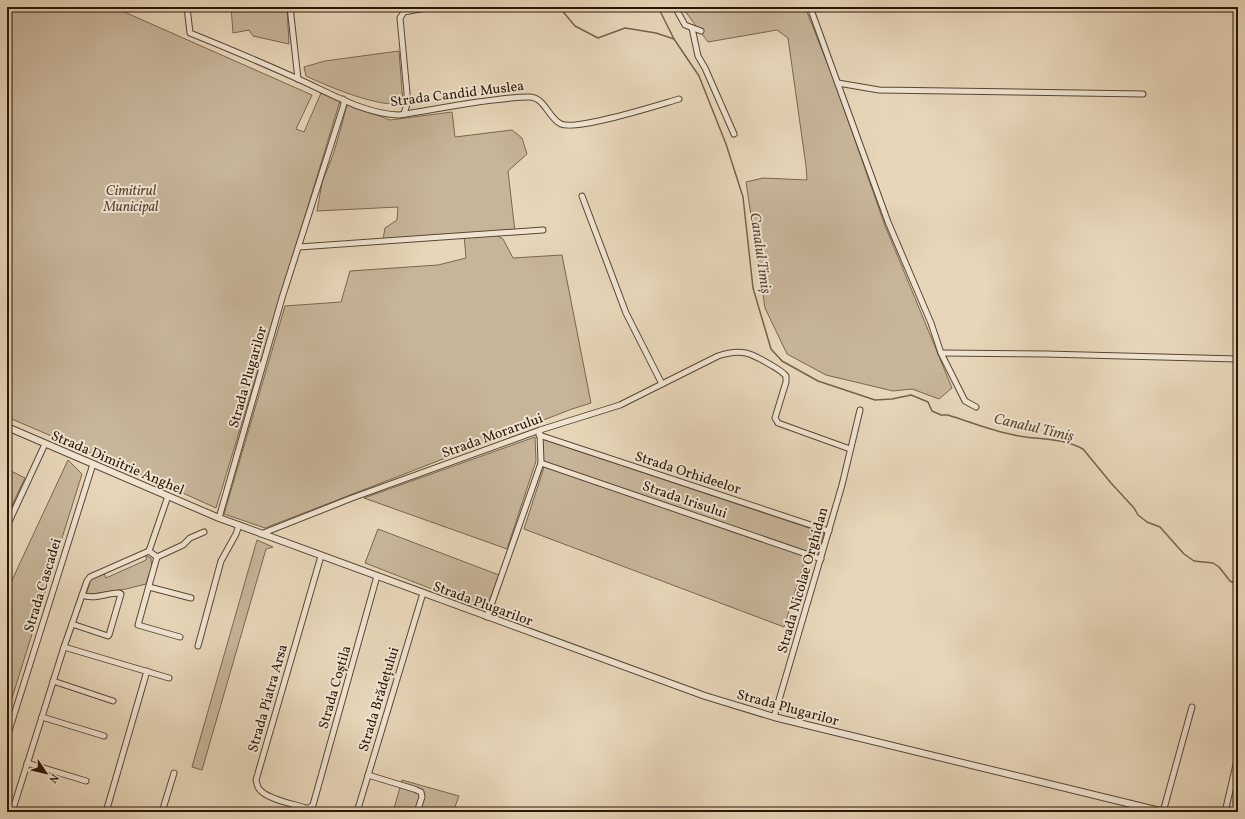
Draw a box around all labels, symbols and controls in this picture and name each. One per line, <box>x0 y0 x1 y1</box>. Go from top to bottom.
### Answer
street label: Strada Candid Muslea <box>389 77 525 112</box>
park label: Cimitirul Municipal <box>102 182 159 217</box>
water label: Canalul Timiș <box>743 211 776 296</box>
street label: Strada Plugarilor <box>225 324 272 431</box>
street label: Strada Morarului <box>439 409 546 464</box>
water label: Canalul Timiș <box>992 409 1076 448</box>
street label: Strada Dimitrie Anghel <box>48 427 187 500</box>
street label: Strada Orhideelor <box>632 447 743 500</box>
street label: Strada Irisului <box>640 477 729 524</box>
street label: Strada Nicolae Orghidan <box>774 505 833 656</box>
street label: Strada Cascadei <box>20 536 67 635</box>
street label: Strada Plugarilor <box>430 578 535 631</box>
street label: Strada Piatra Arsa <box>244 642 293 755</box>
street label: Strada Coștila <box>314 643 356 731</box>
street label: Strada Brădețului <box>355 645 404 754</box>
street label: Strada Plugarilor <box>734 686 841 731</box>
north arrow <box>26 753 66 793</box>
text: N <box>45 770 61 785</box>

